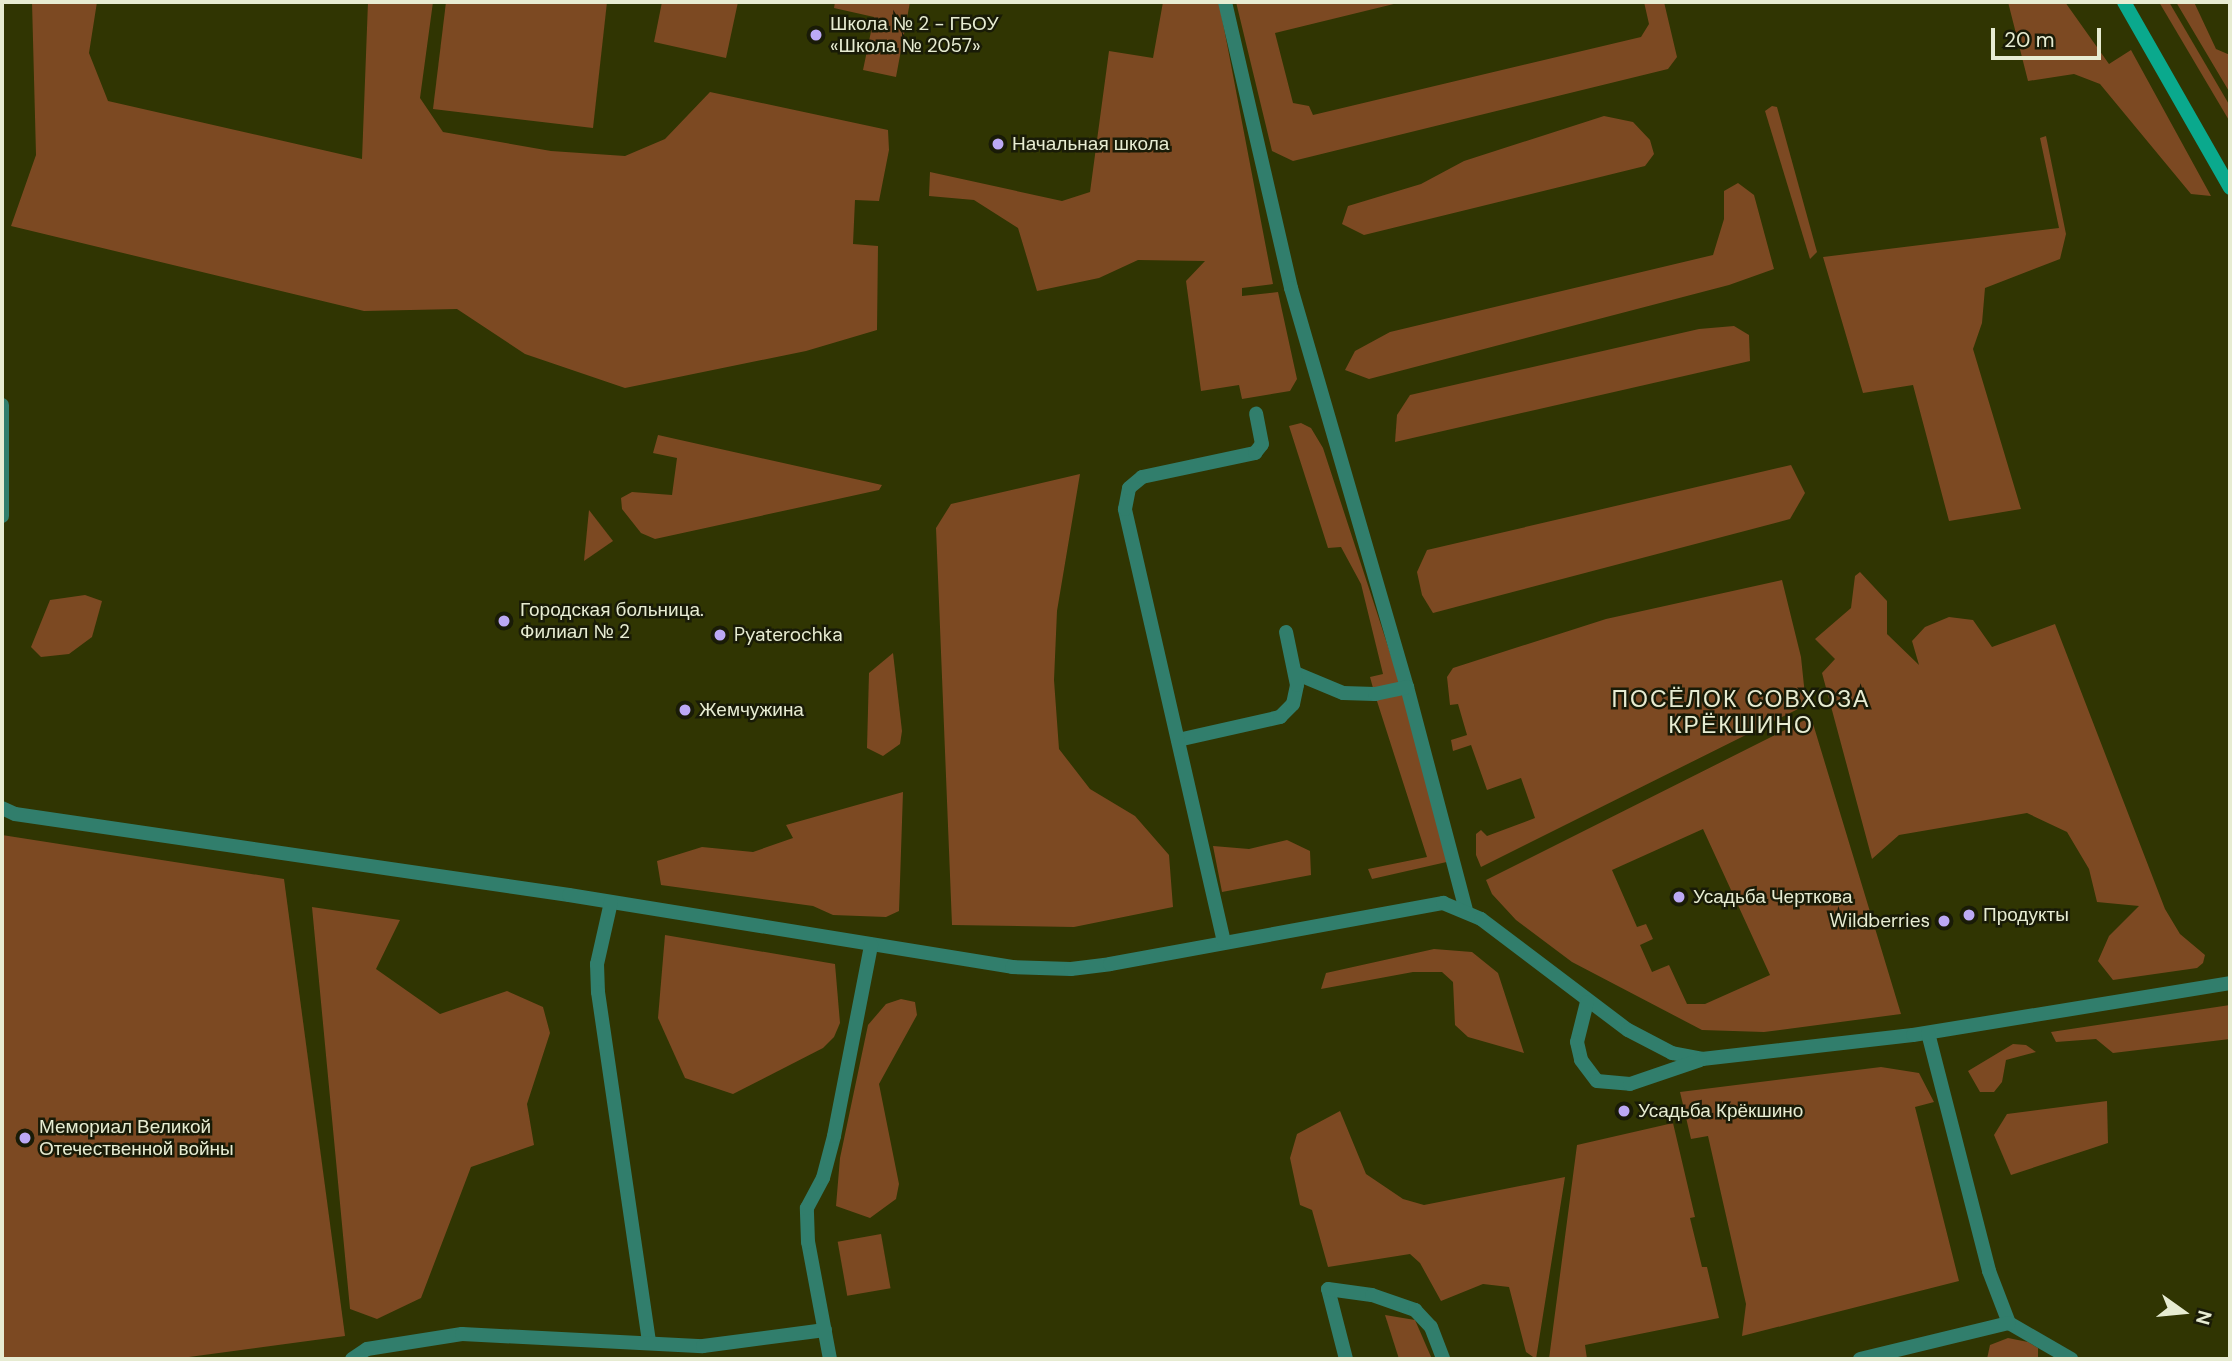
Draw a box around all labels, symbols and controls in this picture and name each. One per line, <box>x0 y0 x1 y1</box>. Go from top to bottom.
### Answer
place label: Школа № 2 - ГБОУ «Школа № 2057» <box>830 13 999 57</box>
scale bar <box>1994 14 2104 58</box>
text: 20 m <box>2004 26 2055 54</box>
marker: Школа № 2 - ГБОУ «Школа № 2057» <box>808 27 824 43</box>
place label: Начальная школа <box>1012 133 1169 155</box>
marker: Начальная школа <box>990 136 1006 152</box>
place label: Городская больница. Филиал № 2 <box>520 599 704 643</box>
marker: Городская больница. Филиал № 2 <box>494 611 514 631</box>
place label: Pyaterochka <box>734 624 843 646</box>
marker: Pyaterochka <box>712 627 728 643</box>
district label: ПОСЁЛОК СОВХОЗА КРЁКШИНО <box>1613 685 1869 739</box>
place label: Жемчужина <box>699 699 804 721</box>
marker: Жемчужина <box>677 702 693 718</box>
place label: Усадьба Черткова <box>1693 886 1853 908</box>
marker: Усадьба Черткова <box>1671 889 1687 905</box>
place label: Продукты <box>1983 904 2069 926</box>
marker: Продукты <box>1961 907 1977 923</box>
place label: Wildberries <box>1829 910 1930 932</box>
marker: Wildberries <box>1936 913 1952 929</box>
place label: Усадьба Крёкшино <box>1638 1100 1803 1122</box>
marker: Усадьба Крёкшино <box>1616 1103 1632 1119</box>
place label: Мемориал Великой Отечественной войны <box>39 1116 234 1160</box>
marker: Мемориал Великой Отечественной войны <box>17 1130 33 1146</box>
north arrow <box>2148 1277 2218 1347</box>
text: N <box>2190 1308 2218 1327</box>

